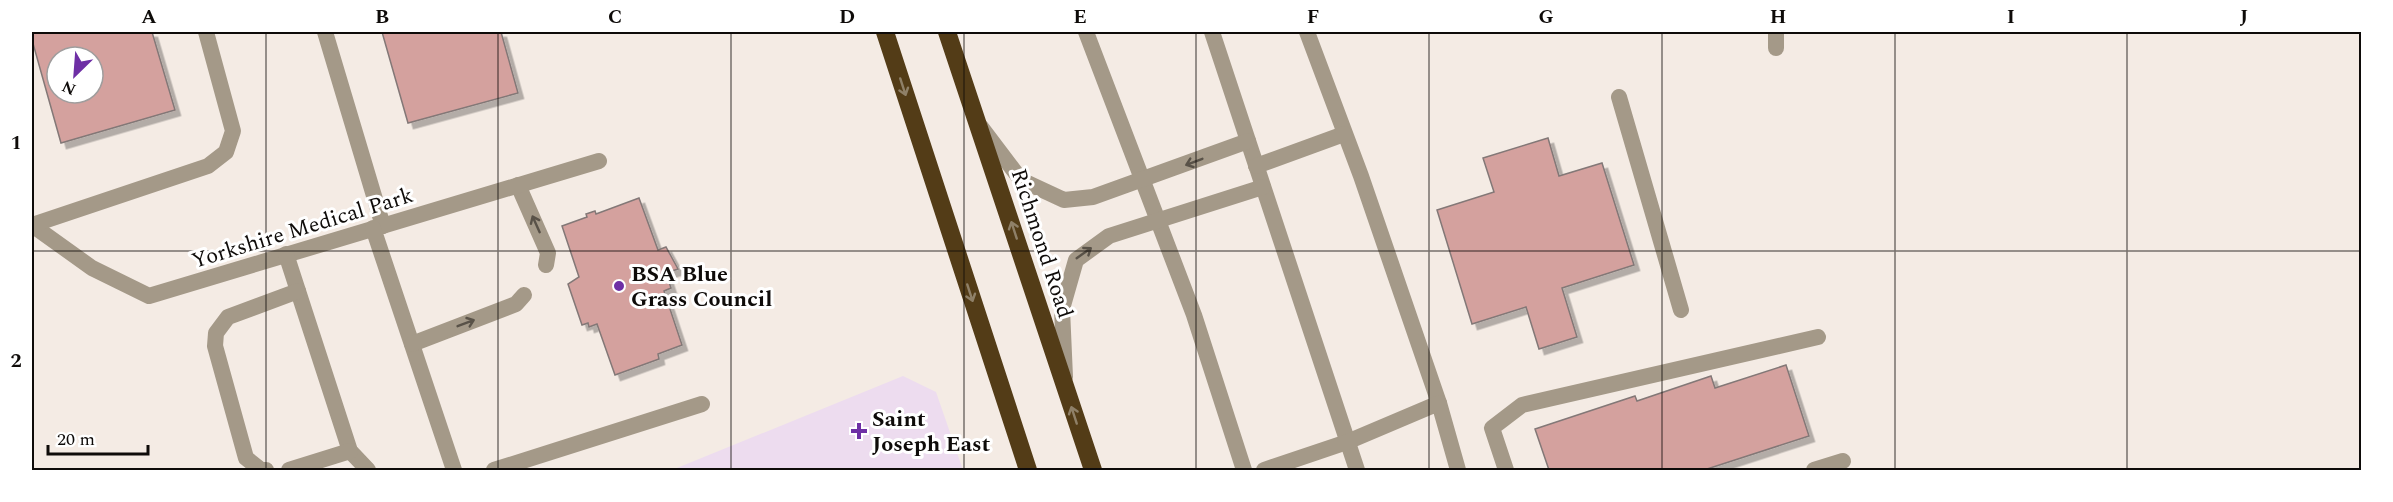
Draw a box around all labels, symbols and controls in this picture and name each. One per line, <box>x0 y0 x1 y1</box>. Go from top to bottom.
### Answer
text: A <box>141 2 157 32</box>
text: B <box>375 2 389 32</box>
text: C <box>608 2 622 32</box>
text: D <box>839 2 855 32</box>
text: E <box>1073 2 1087 32</box>
text: F <box>1307 2 1319 32</box>
text: G <box>1538 2 1554 32</box>
text: H <box>1770 2 1786 32</box>
text: I <box>2007 2 2015 32</box>
text: J <box>2240 2 2248 32</box>
north arrow <box>45 45 105 105</box>
text: N <box>58 74 80 101</box>
one-way arrow <box>898 77 909 96</box>
text: 1 <box>10 128 22 158</box>
one-way arrow <box>1185 157 1203 168</box>
street label: Richmond Road <box>1002 164 1081 323</box>
street label: Yorkshire Medical Park <box>188 179 417 278</box>
one-way arrow <box>529 216 541 234</box>
one-way arrow <box>1007 221 1018 240</box>
one-way arrow <box>1076 247 1092 259</box>
place label: BSA Blue Grass Council <box>631 258 772 316</box>
marker: BSA Blue Grass Council <box>612 279 626 293</box>
one-way arrow <box>965 283 976 302</box>
one-way arrow <box>457 317 475 328</box>
text: 2 <box>10 346 22 376</box>
place label: Saint Joseph East <box>872 403 990 461</box>
one-way arrow <box>1068 406 1079 425</box>
scale bar <box>48 418 148 456</box>
marker: Saint Joseph East <box>850 422 868 440</box>
text: 20 m <box>57 426 95 453</box>

